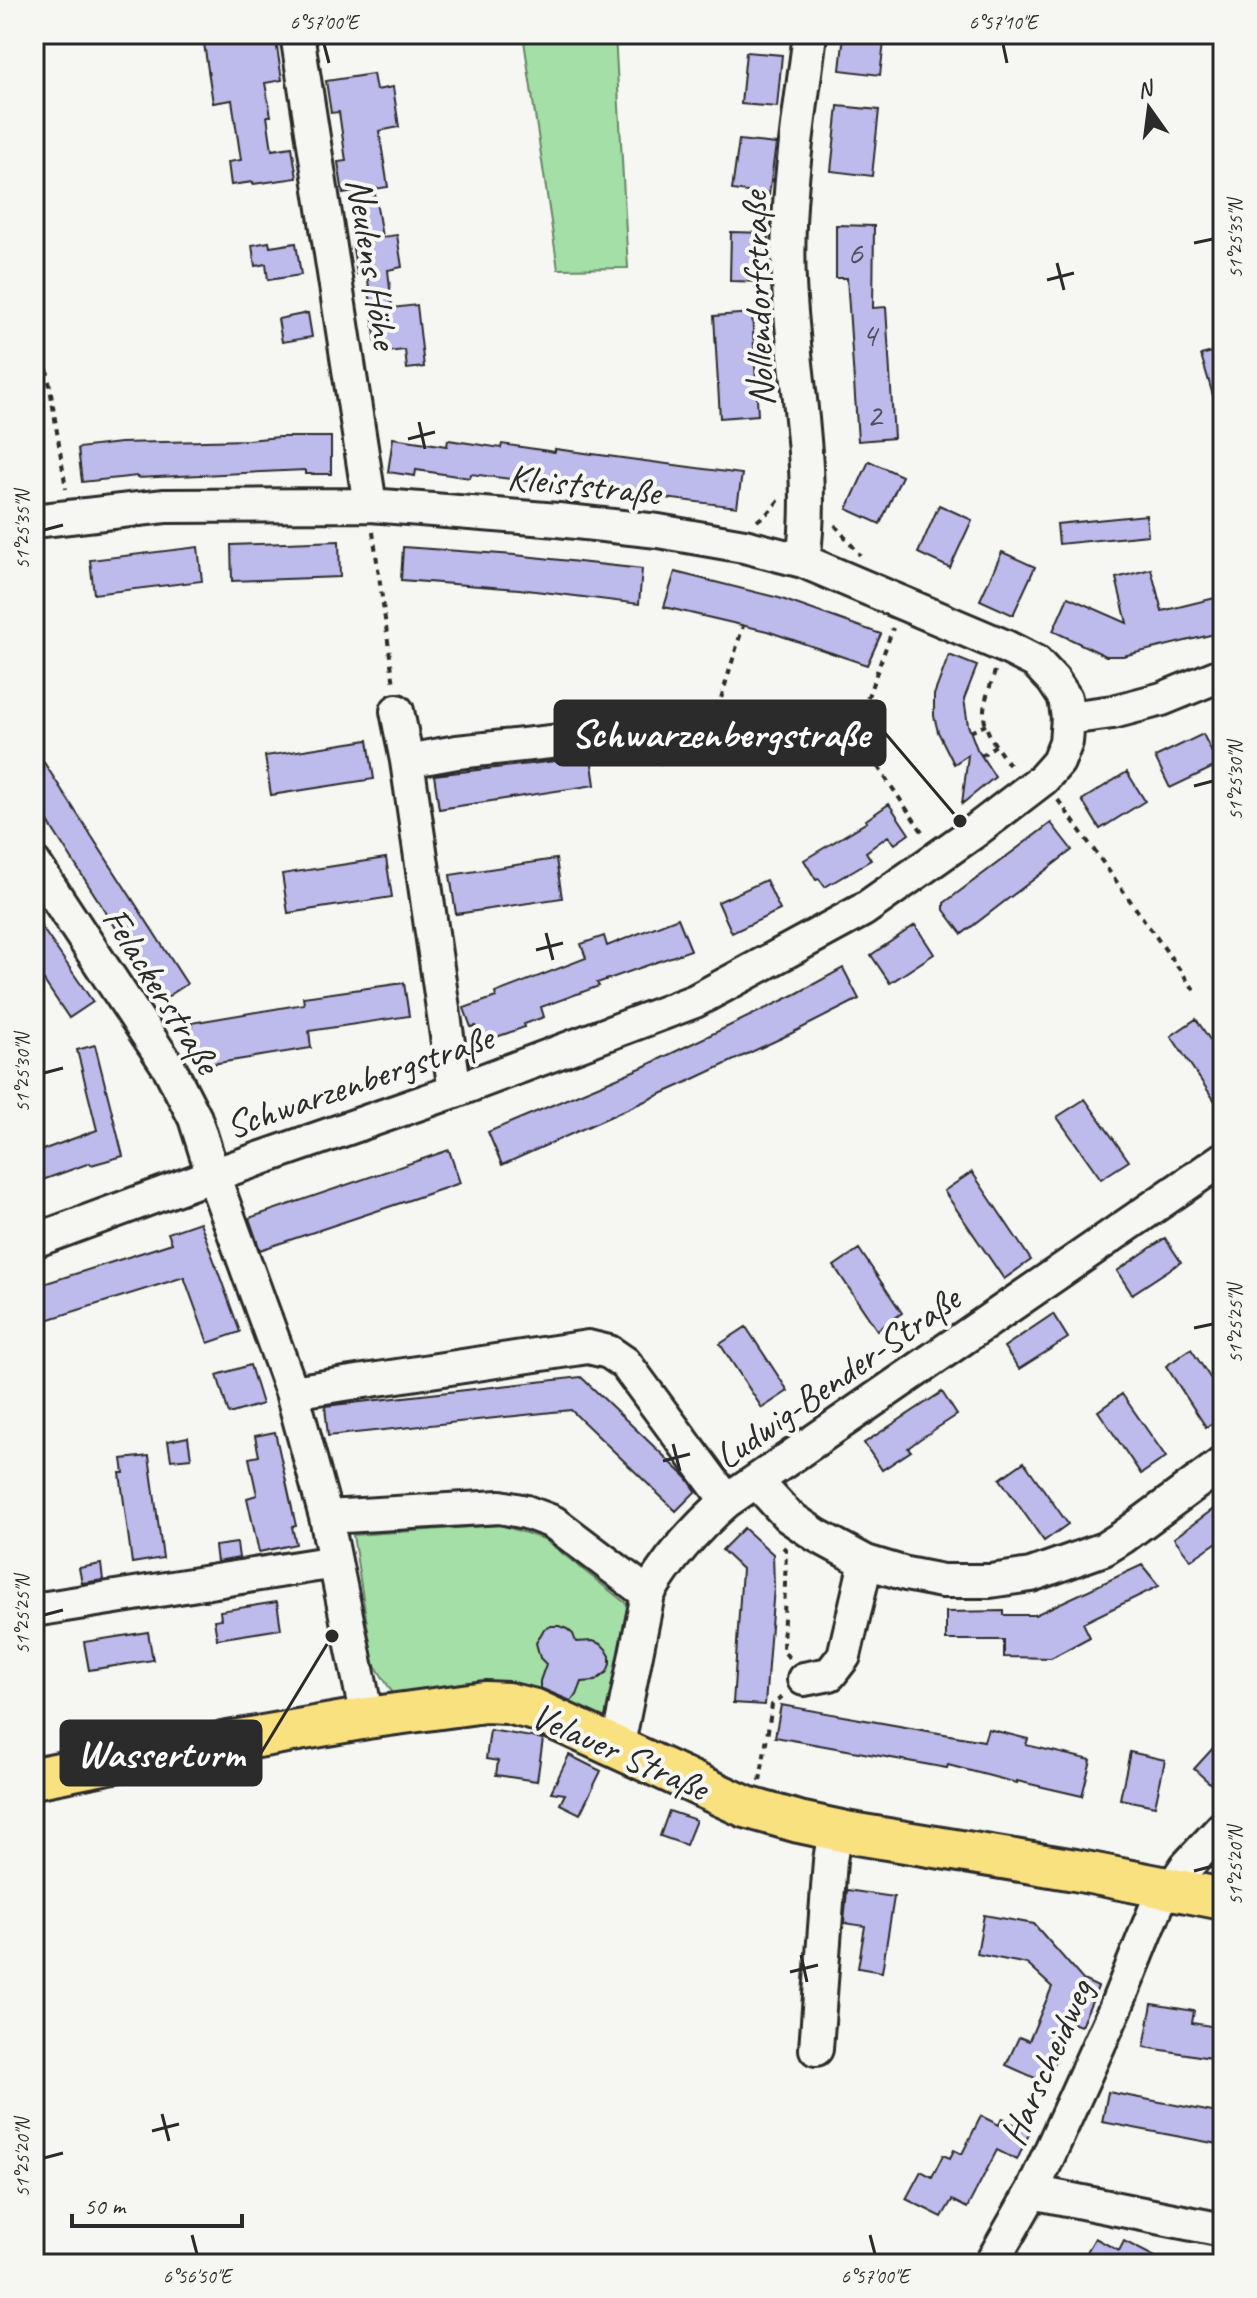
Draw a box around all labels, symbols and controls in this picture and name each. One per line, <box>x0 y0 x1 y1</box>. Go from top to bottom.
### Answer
text: 6°57'00"E <box>290 10 361 35</box>
text: 6°57'10"E <box>969 10 1040 35</box>
north arrow <box>1109 68 1189 148</box>
text: N <box>1134 74 1158 105</box>
street label: Neulens Höhe <box>336 174 410 354</box>
street label: Nollendorfstraße <box>730 188 785 407</box>
text: 51°25'35"N <box>1223 197 1248 278</box>
house number: 6 <box>847 231 864 274</box>
house number: 4 <box>861 313 880 356</box>
house number: 2 <box>866 393 884 436</box>
street label: Kleiststraße <box>505 453 665 516</box>
text: 51°25'35"N <box>10 488 35 569</box>
callout: Schwarzenbergstraße <box>555 701 885 765</box>
text: Schwarzenbergstraße <box>571 709 873 759</box>
text: 51°25'30"N <box>1223 739 1248 820</box>
street label: Felackerstraße <box>92 898 233 1084</box>
street label: Schwarzenbergstraße <box>220 1013 501 1149</box>
text: 51°25'30"N <box>10 1031 35 1112</box>
street label: Ludwig-Bender-Straße <box>706 1274 971 1479</box>
text: 51°25'25"N <box>1223 1282 1248 1363</box>
text: 51°25'25"N <box>10 1573 35 1654</box>
street label: Velauer Straße <box>524 1692 718 1812</box>
callout: Wasserturm <box>61 1721 261 1785</box>
text: Wasserturm <box>77 1729 247 1779</box>
text: 51°25'20"N <box>1223 1824 1248 1905</box>
street label: Harscheidweg <box>989 1971 1104 2152</box>
text: 51°25'20"N <box>10 2116 35 2197</box>
scale bar <box>72 2178 242 2228</box>
text: 50 m <box>84 2191 127 2221</box>
text: 6°56'50"E <box>163 2264 234 2289</box>
text: 6°57'00"E <box>841 2264 912 2289</box>

